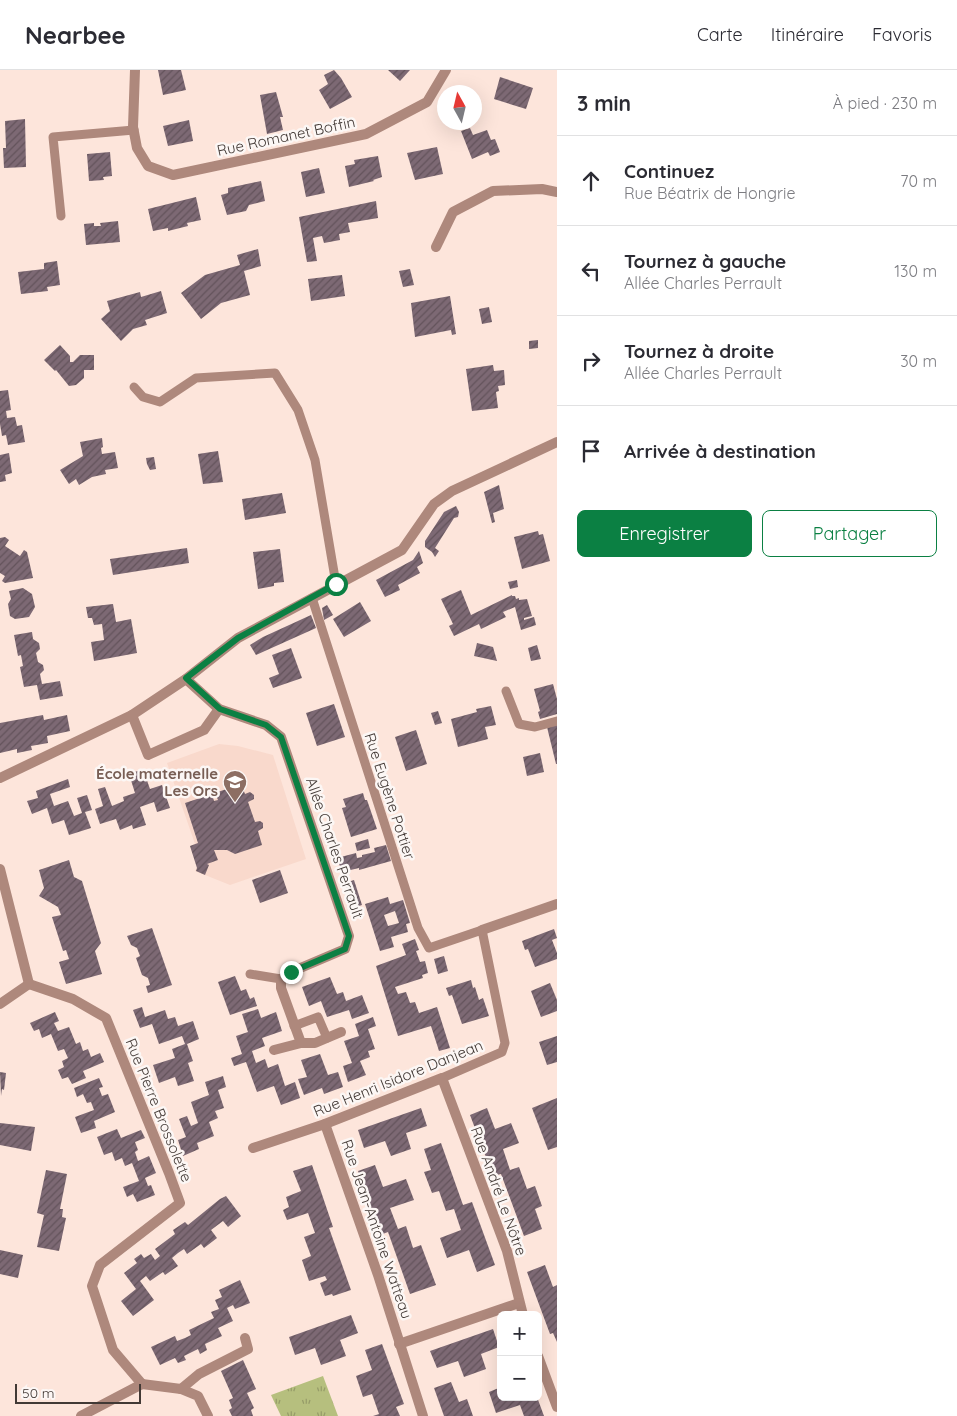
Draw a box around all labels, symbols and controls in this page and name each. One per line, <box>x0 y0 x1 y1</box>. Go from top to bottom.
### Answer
text: Nearbee <box>25 20 126 50</box>
text: Carte <box>697 23 743 46</box>
text: Itinéraire <box>771 23 844 46</box>
text: Favoris <box>872 23 932 46</box>
north arrow <box>437 85 482 130</box>
text: 3 min <box>577 90 631 116</box>
text: À pied · 230 m <box>833 93 937 113</box>
street label: Rue Romanet Boffin <box>215 112 357 160</box>
text: Continuez <box>624 159 714 183</box>
icon: ahead <box>577 167 605 195</box>
text: 70 m <box>900 171 937 191</box>
text: Rue Béatrix de Hongrie <box>624 183 796 203</box>
text: Tournez à gauche <box>624 249 786 273</box>
icon: left <box>577 257 605 285</box>
text: 130 m <box>894 261 937 281</box>
text: Allée Charles Perrault <box>624 273 782 293</box>
text: Tournez à droite <box>624 339 774 363</box>
icon: right <box>577 347 605 375</box>
text: 30 m <box>900 351 937 371</box>
text: Allée Charles Perrault <box>624 363 782 383</box>
icon: arrive <box>577 437 605 465</box>
text: Arrivée à destination <box>624 439 816 463</box>
button: Enregistrer <box>577 510 752 557</box>
button: Partager <box>762 510 937 557</box>
route start <box>325 573 348 596</box>
street label: Rue Eugène Pottier <box>361 730 419 862</box>
place label: École maternelle Les Ors <box>96 764 218 800</box>
school or university icon: École maternelle Les Ors <box>222 769 248 803</box>
street label: Allée Charles Perrault <box>302 775 368 921</box>
route end <box>280 961 303 984</box>
street label: Rue Pierre Brossolette <box>122 1035 196 1185</box>
street label: Rue Henri Isidore Danjean <box>310 1035 486 1121</box>
street label: Rue André Le Nôtre <box>467 1124 531 1258</box>
street label: Rue Jean-Antoine Watteau <box>337 1137 417 1321</box>
map controls <box>497 1311 542 1401</box>
button: + <box>497 1311 542 1356</box>
button: − <box>497 1356 542 1401</box>
scale bar <box>15 1381 141 1404</box>
text: 50 m <box>22 1384 55 1402</box>

